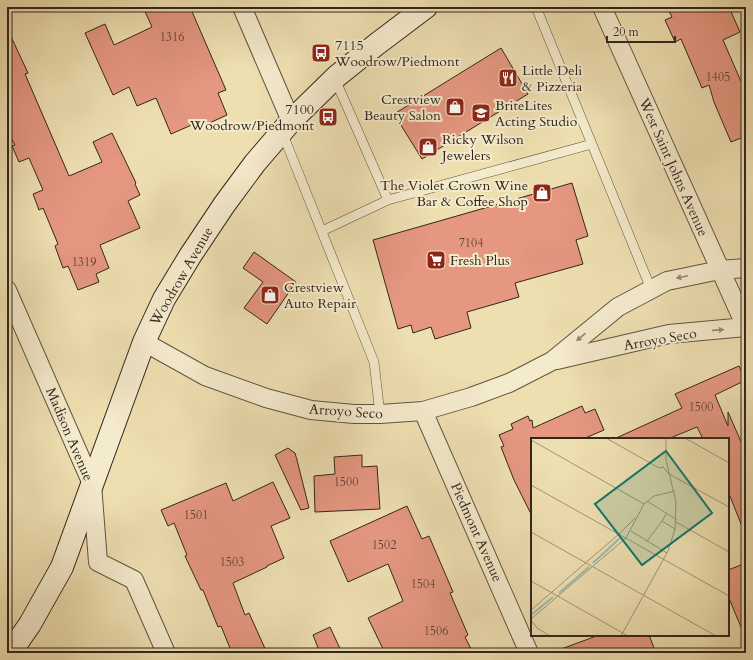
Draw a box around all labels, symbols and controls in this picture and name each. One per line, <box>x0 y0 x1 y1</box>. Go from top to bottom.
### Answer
scale bar <box>607 18 675 44</box>
text: 20 m <box>613 24 640 40</box>
house number: 1316 <box>160 29 184 45</box>
place label: 7115 Woodrow/Piedmont <box>334 36 460 71</box>
bus stop icon: 7115 Woodrow/Piedmont <box>310 42 332 64</box>
place label: Little Deli & Pizzeria <box>522 61 582 96</box>
restaurant icon: Little Deli & Pizzeria <box>497 67 519 89</box>
house number: 1405 <box>706 69 730 85</box>
place label: Crestview Beauty Salon <box>364 90 442 125</box>
street label: West Saint Johns Avenue <box>634 94 713 239</box>
shop icon: Crestview Beauty Salon <box>444 96 466 118</box>
place label: BriteLites Acting Studio <box>495 96 578 131</box>
place label: 7100 Woodrow/Piedmont <box>189 100 315 135</box>
school or university icon: BriteLites Acting Studio <box>470 102 492 124</box>
bus stop icon: 7100 Woodrow/Piedmont <box>317 106 339 128</box>
place label: Ricky Wilson Jewelers <box>440 130 524 165</box>
shop icon: Ricky Wilson Jewelers <box>417 136 439 158</box>
place label: The Violet Crown Wine Bar & Coffee Shop <box>380 176 528 211</box>
shop icon: The Violet Crown Wine Bar & Coffee Shop <box>531 182 553 204</box>
street label: Woodrow Avenue <box>145 223 217 330</box>
house number: 7104 <box>459 235 483 251</box>
supermarket icon: Fresh Plus <box>425 249 447 271</box>
place label: Fresh Plus <box>450 251 510 270</box>
house number: 1319 <box>72 254 96 270</box>
one-way arrow <box>676 275 688 281</box>
place label: Crestview Auto Repair <box>284 278 357 313</box>
shop icon: Crestview Auto Repair <box>259 284 281 306</box>
street label: Arroyo Seco <box>622 324 698 355</box>
one-way arrow <box>712 327 724 333</box>
one-way arrow <box>575 333 586 342</box>
street label: Madison Avenue <box>41 384 98 484</box>
street label: Arroyo Seco <box>308 399 384 424</box>
house number: 1500 <box>689 399 713 415</box>
inset map <box>531 438 729 636</box>
house number: 1500 <box>334 474 358 490</box>
street label: Piedmont Avenue <box>446 479 507 585</box>
house number: 1501 <box>184 507 208 523</box>
house number: 1502 <box>372 537 396 553</box>
house number: 1503 <box>220 554 244 570</box>
house number: 1504 <box>411 576 435 592</box>
house number: 1506 <box>424 623 448 639</box>

